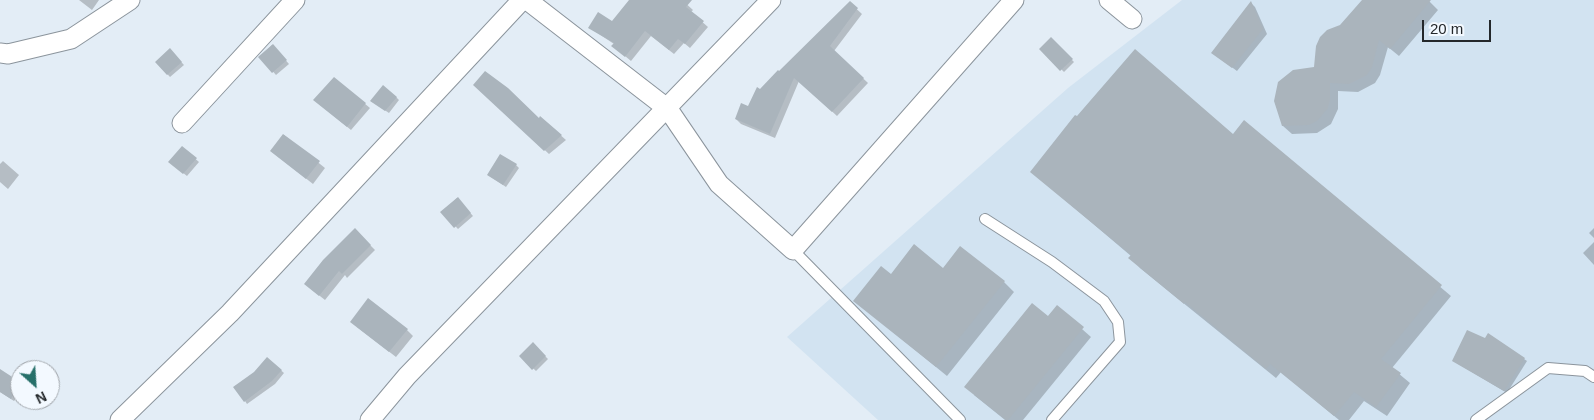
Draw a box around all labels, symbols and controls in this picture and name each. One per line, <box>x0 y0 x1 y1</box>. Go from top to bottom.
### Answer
scale bar <box>1424 10 1493 42</box>
text: 20 m <box>1430 20 1463 37</box>
north arrow <box>10 360 60 410</box>
text: N <box>33 388 49 407</box>

